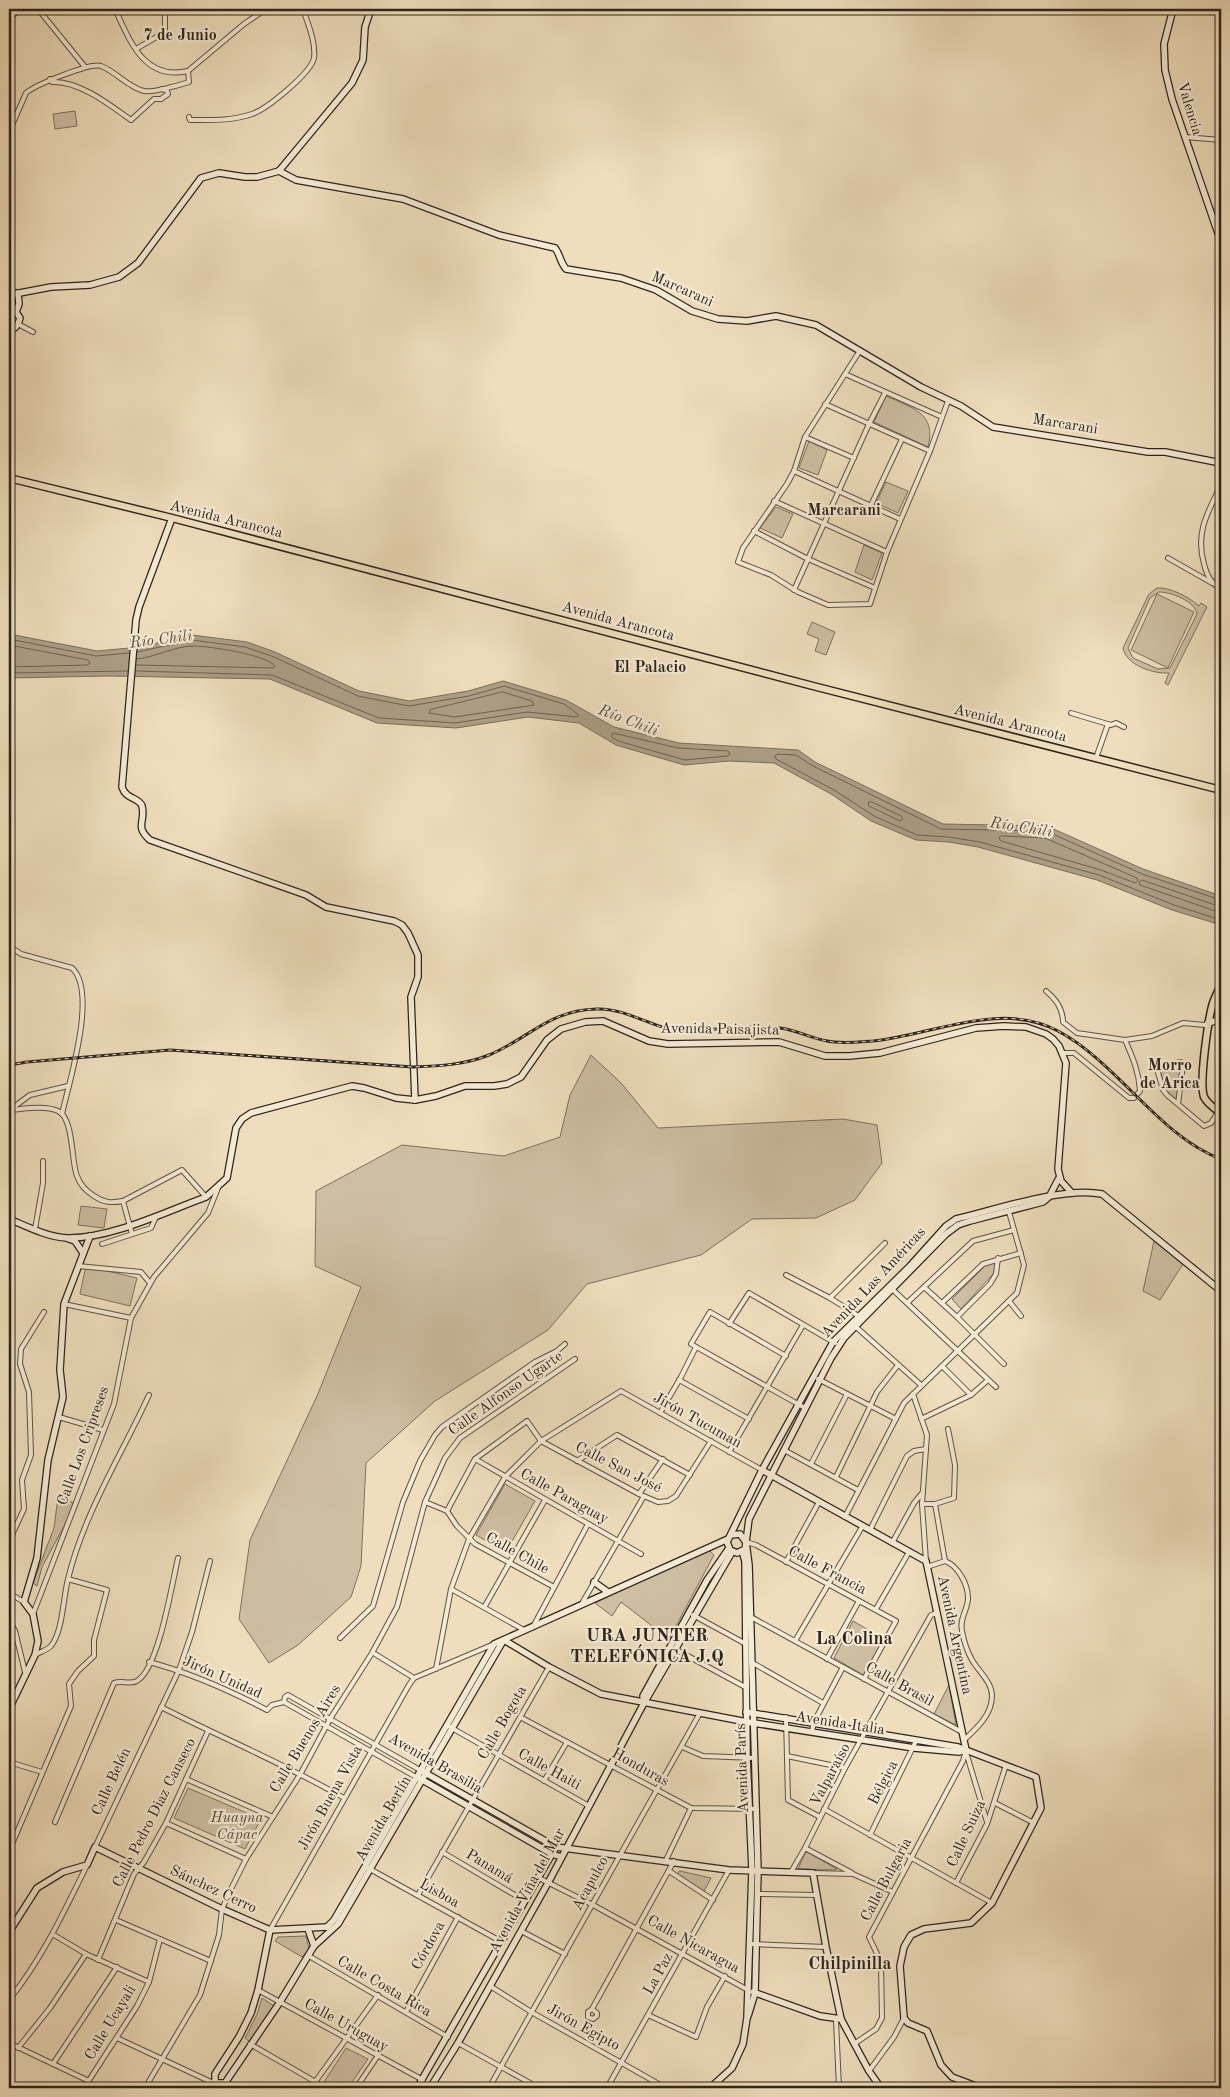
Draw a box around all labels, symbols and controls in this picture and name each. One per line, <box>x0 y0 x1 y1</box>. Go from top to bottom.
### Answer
district label: 7 de Junio <box>143 28 217 44</box>
street label: Valencia <box>1174 81 1204 138</box>
street label: Marcarani <box>649 270 715 310</box>
street label: Marcarani <box>1031 412 1099 438</box>
street label: Avenida Arancota <box>168 499 285 541</box>
district label: Marcarani <box>807 503 881 519</box>
street label: Avenida Arancota <box>560 600 677 644</box>
water label: Río Chili <box>128 628 194 652</box>
district label: El Palacio <box>614 660 686 676</box>
water label: Río Chili <box>595 702 661 740</box>
street label: Avenida Arancota <box>952 703 1069 745</box>
water label: Río Chili <box>988 815 1054 841</box>
street label: Avenida Paisajista <box>660 1021 780 1039</box>
district label: Morro de Arica <box>1140 1058 1200 1092</box>
street label: Avenida Las Américas <box>819 1225 929 1341</box>
street label: Calle Alfonso Ugarte <box>446 1349 566 1439</box>
street label: Calle Los Cripreses <box>55 1384 113 1508</box>
street label: Jirón Tucuman <box>650 1391 744 1451</box>
street label: Calle San José <box>572 1440 664 1496</box>
street label: Calle Paraguay <box>517 1467 611 1527</box>
street label: Calle Chile <box>483 1531 551 1578</box>
street label: Calle Francia <box>785 1544 869 1598</box>
street label: Avenida Argentina <box>934 1574 974 1697</box>
district label: URA JUNTER TELEFÓNICA J.Q <box>570 1627 724 1666</box>
district label: La Colina <box>815 1630 893 1648</box>
street label: Jirón Unidad <box>180 1654 264 1702</box>
street label: Calle Brasil <box>862 1660 936 1710</box>
street label: Calle Buenos Aires <box>268 1682 344 1796</box>
street label: Calle Bogota <box>476 1683 530 1763</box>
street label: Avenida Italia <box>794 1710 886 1739</box>
street label: Avenida París <box>734 1723 752 1813</box>
street label: Avenida Brasilia <box>385 1731 485 1797</box>
street label: Calle Pedro Diaz Canseco <box>111 1736 199 1890</box>
street label: Valparaíso <box>808 1741 854 1809</box>
street label: Jirón Buena Vista <box>296 1743 366 1853</box>
street label: Calle Belén <box>90 1746 134 1818</box>
street label: Honduras <box>609 1746 671 1790</box>
street label: Calle Haiti <box>515 1747 583 1793</box>
street label: Bélgica <box>867 1758 902 1808</box>
street label: Avenida Berlín <box>354 1774 414 1864</box>
street label: Calle Suiza <box>945 1798 989 1870</box>
park label: Huayna Cápac <box>210 1811 263 1843</box>
street label: Avenida Viña del Mar <box>487 1826 569 1956</box>
street label: Calle Bulgaria <box>859 1835 916 1924</box>
street label: Panamá <box>463 1847 516 1887</box>
street label: Acapulco <box>570 1854 612 1914</box>
street label: Sánchez Cerro <box>167 1863 259 1917</box>
street label: Lisboa <box>416 1877 462 1911</box>
street label: Calle Nicaragua <box>644 1913 742 1977</box>
street label: Córdova <box>410 1919 449 1973</box>
street label: La Paz <box>641 1951 677 1997</box>
street label: Calle Costa Rica <box>334 1954 434 2020</box>
district label: Chilpinilla <box>808 1955 892 1973</box>
street label: Calle Ucayali <box>83 1983 139 2063</box>
street label: Calle Uruguay <box>301 1997 391 2055</box>
street label: Jirón Egipto <box>544 2002 622 2054</box>

